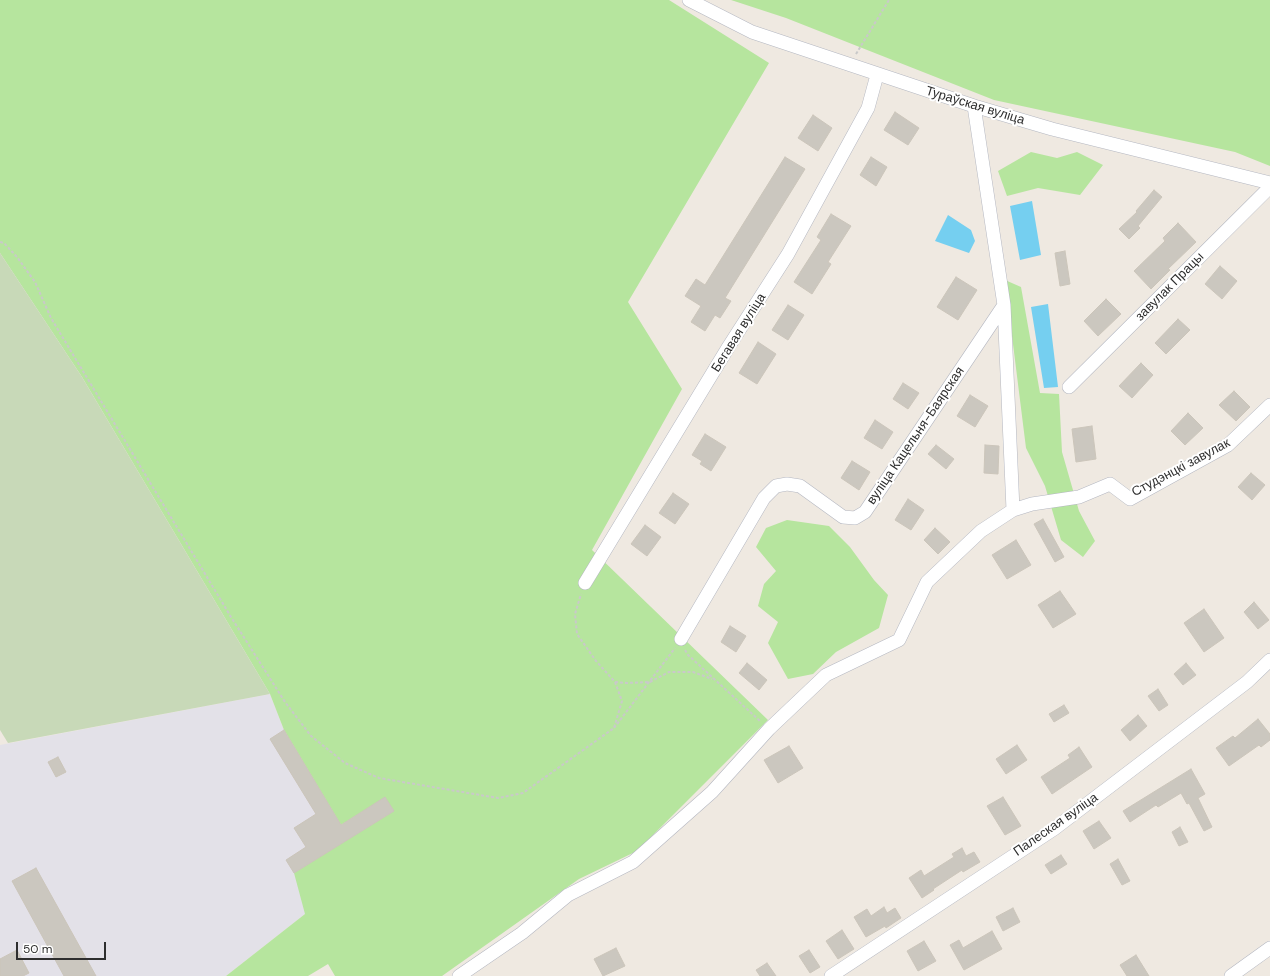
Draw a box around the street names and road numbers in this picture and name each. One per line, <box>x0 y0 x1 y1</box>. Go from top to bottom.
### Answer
street label: Тураўская вуліца <box>924 84 1026 128</box>
street label: завулак Працы <box>1132 249 1208 325</box>
street label: Бегавая вуліца <box>709 291 769 375</box>
street label: вуліца Кацельня-Баярская <box>864 364 968 508</box>
street label: Студэнцкі завулак <box>1129 436 1233 500</box>
street label: Палеская вуліца <box>1011 790 1101 860</box>

